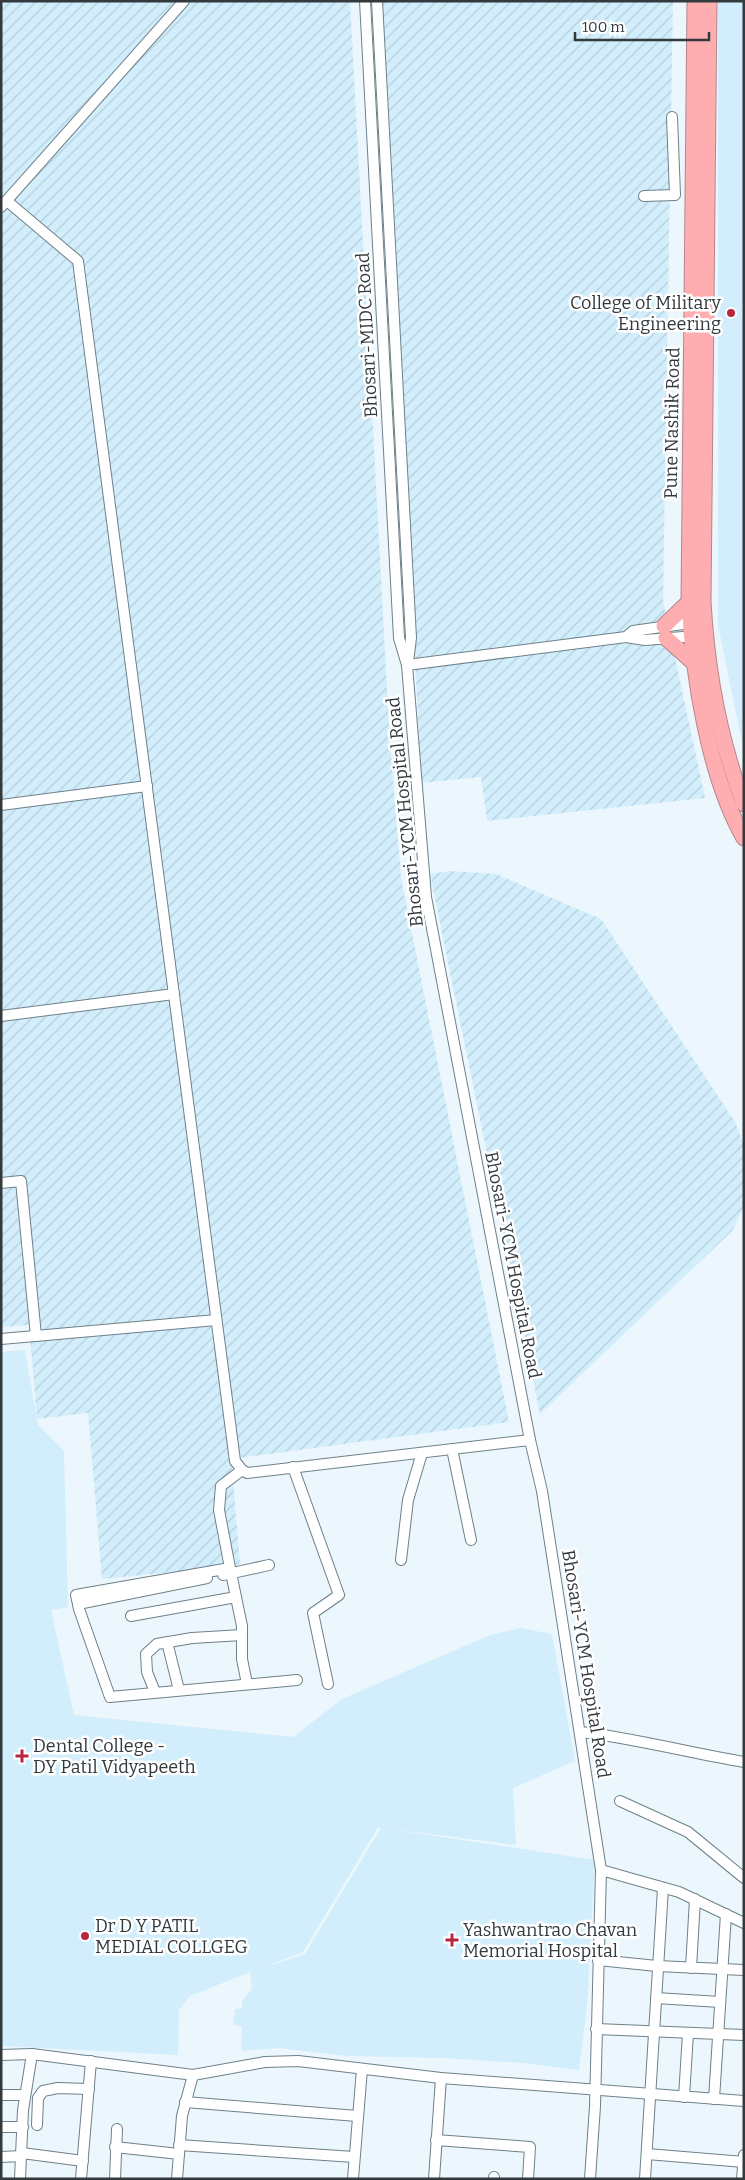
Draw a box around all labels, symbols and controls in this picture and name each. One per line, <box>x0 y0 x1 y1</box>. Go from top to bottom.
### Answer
scale bar <box>575 10 709 42</box>
text: 100 m <box>582 18 625 36</box>
street label: Bhosari-MIDC Road <box>352 251 382 418</box>
place label: College of Military Engineering <box>570 292 721 335</box>
marker: College of Military Engineering <box>725 307 737 319</box>
street label: Pune Nashik Road <box>660 347 684 499</box>
street label: Bhosari-YCM Hospital Road <box>382 696 428 928</box>
street label: Bhosari-YCM Hospital Road <box>480 1149 546 1381</box>
street label: Bhosari-YCM Hospital Road <box>557 1548 615 1780</box>
place label: Dental College - DY Patil Vidyapeeth <box>33 1735 196 1778</box>
marker: Dental College - DY Patil Vidyapeeth <box>15 1749 29 1763</box>
place label: Dr D Y PATIL MEDIAL COLLGEG <box>95 1915 248 1958</box>
place label: Yashwantrao Chavan Memorial Hospital <box>463 1919 638 1962</box>
marker: Dr D Y PATIL MEDIAL COLLGEG <box>79 1930 91 1942</box>
marker: Yashwantrao Chavan Memorial Hospital <box>445 1933 459 1947</box>

